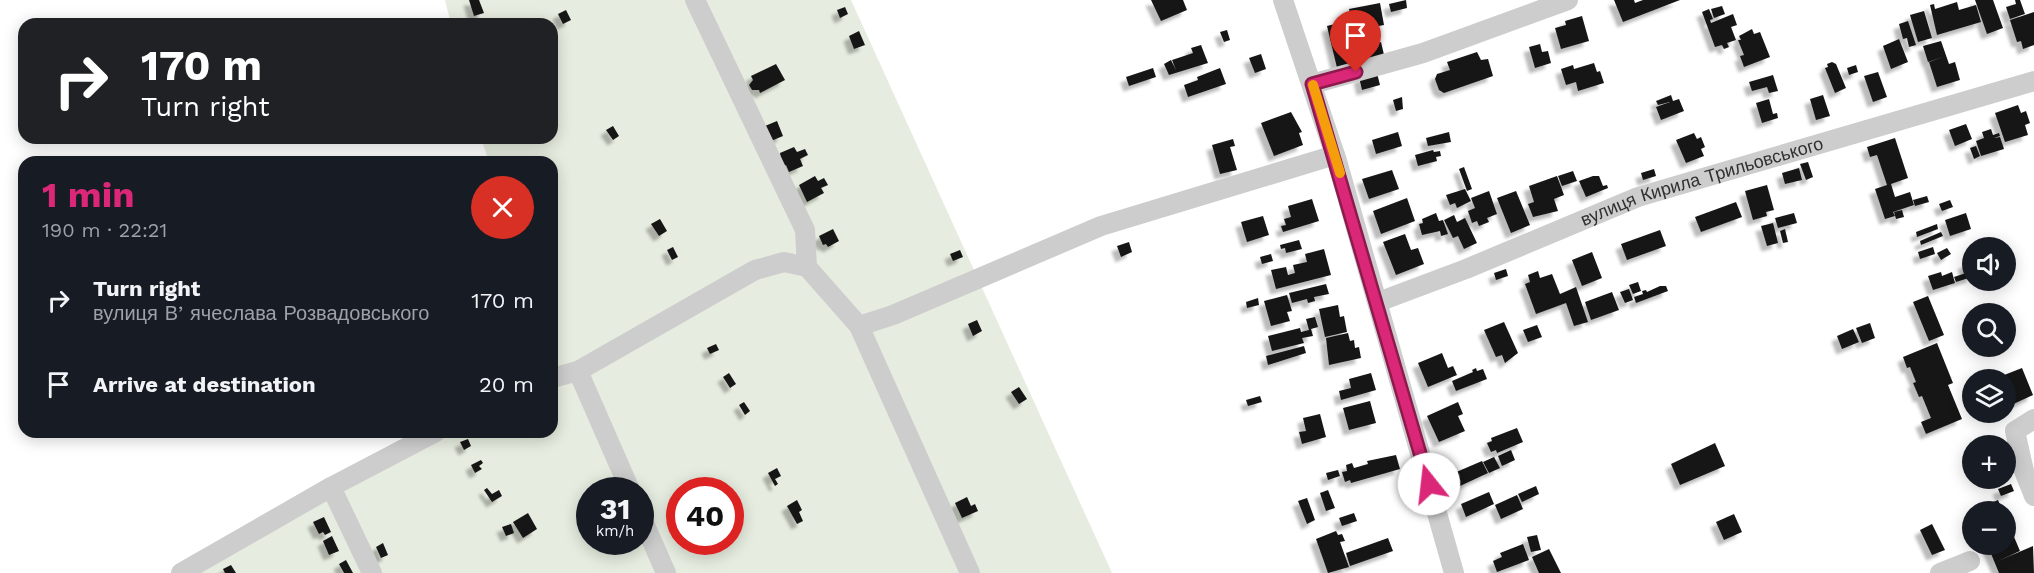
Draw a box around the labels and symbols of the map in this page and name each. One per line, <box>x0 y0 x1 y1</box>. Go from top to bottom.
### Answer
pin <box>1330 10 1381 72</box>
street label: вулиця Кирила Трильовського <box>1577 132 1826 230</box>
position arrow <box>1397 452 1461 516</box>
speed limit sign: 40 <box>666 477 744 555</box>

